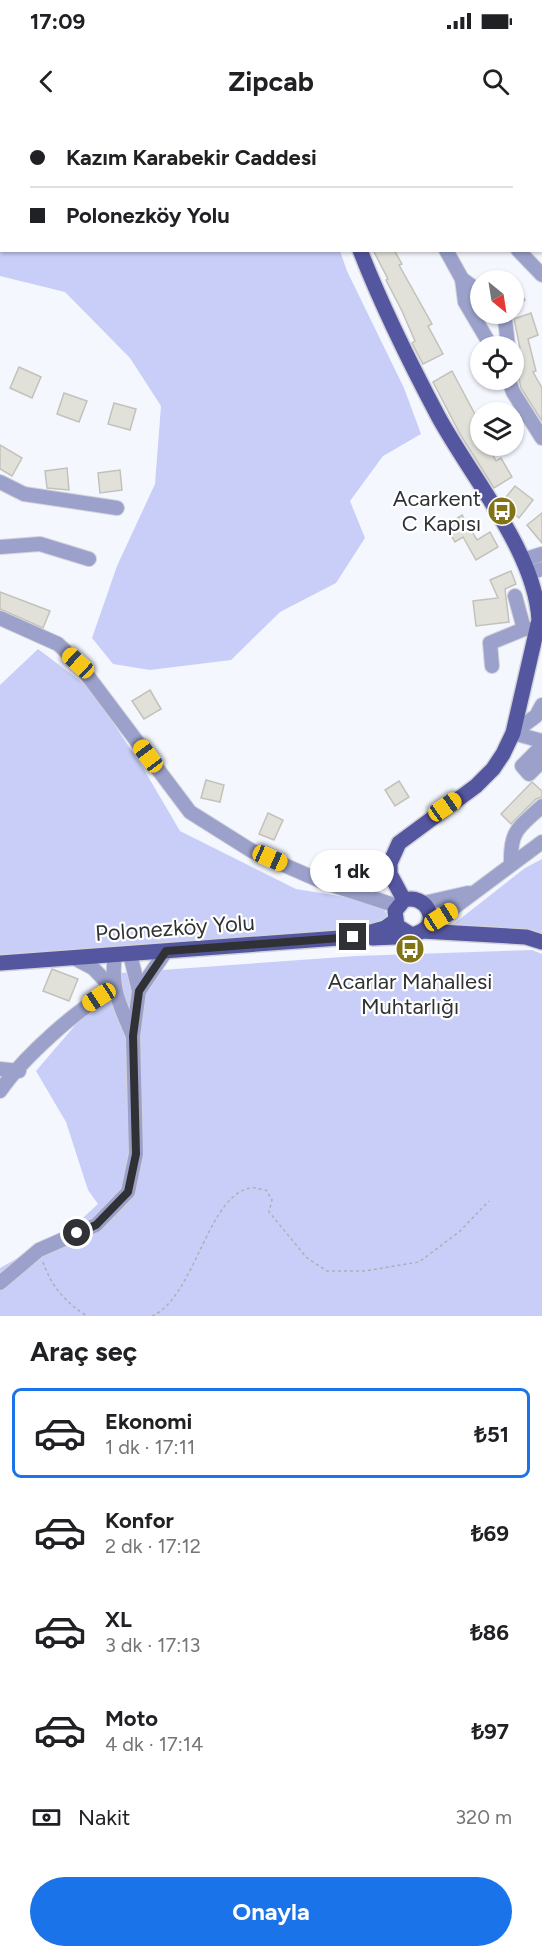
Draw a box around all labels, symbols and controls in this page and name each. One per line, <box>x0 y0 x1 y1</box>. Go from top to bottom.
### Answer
text: 17:09 <box>30 8 85 35</box>
icon: back <box>30 65 63 98</box>
text: Zipcab <box>228 65 314 98</box>
icon: search <box>479 65 512 98</box>
text: Kazım Karabekir Caddesi <box>66 144 317 171</box>
text: Polonezköy Yolu <box>66 202 230 229</box>
north arrow <box>470 270 524 324</box>
map controls <box>470 270 524 456</box>
button: locate <box>470 336 524 390</box>
button: layers <box>470 402 524 456</box>
place label: Acarkent C Kapısı <box>393 485 481 537</box>
bus stop icon: Acarkent C Kapısı <box>486 495 518 527</box>
car <box>59 644 97 682</box>
car <box>130 736 166 776</box>
car <box>425 789 465 825</box>
car <box>250 842 290 874</box>
callout: 1 dk <box>311 850 395 892</box>
text: 1 dk <box>334 859 370 883</box>
car <box>421 900 461 934</box>
street label: Polonezköy Yolu <box>94 909 256 947</box>
route end <box>339 923 366 950</box>
bus stop icon: Acarlar Mahallesi Muhtarlığı <box>394 933 426 965</box>
place label: Acarlar Mahallesi Muhtarlığı <box>328 968 492 1020</box>
car <box>79 980 119 1014</box>
route start <box>63 1219 90 1246</box>
text: Araç seç <box>30 1335 137 1368</box>
icon: car <box>33 1406 87 1460</box>
text: Ekonomi <box>105 1408 192 1435</box>
text: ₺51 <box>474 1421 509 1448</box>
text: 1 dk · 17:11 <box>105 1435 195 1459</box>
icon: car <box>33 1505 87 1559</box>
text: Konfor <box>105 1507 174 1534</box>
text: ₺69 <box>471 1520 509 1547</box>
text: 2 dk · 17:12 <box>105 1534 201 1558</box>
icon: car <box>33 1604 87 1658</box>
text: XL <box>105 1606 132 1633</box>
text: ₺86 <box>470 1619 509 1646</box>
text: 3 dk · 17:13 <box>105 1633 200 1657</box>
icon: car <box>33 1703 87 1757</box>
text: Moto <box>105 1705 158 1732</box>
text: ₺97 <box>471 1718 509 1745</box>
text: 4 dk · 17:14 <box>105 1732 203 1756</box>
icon: cash <box>30 1801 63 1834</box>
text: Nakit <box>78 1804 130 1831</box>
text: 320 m <box>455 1805 512 1829</box>
button: Onayla <box>30 1877 512 1946</box>

